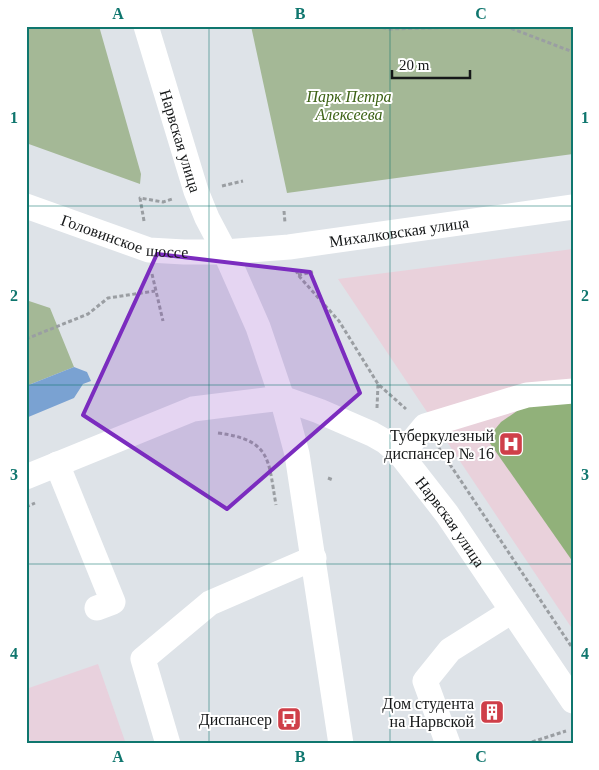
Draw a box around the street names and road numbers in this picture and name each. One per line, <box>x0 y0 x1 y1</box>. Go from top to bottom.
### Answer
street label: Нарвская улица <box>157 87 204 194</box>
street label: Головинское шоссе <box>59 211 188 261</box>
street label: Михалковская улица <box>328 213 470 250</box>
street label: Нарвская улица <box>413 473 488 570</box>

